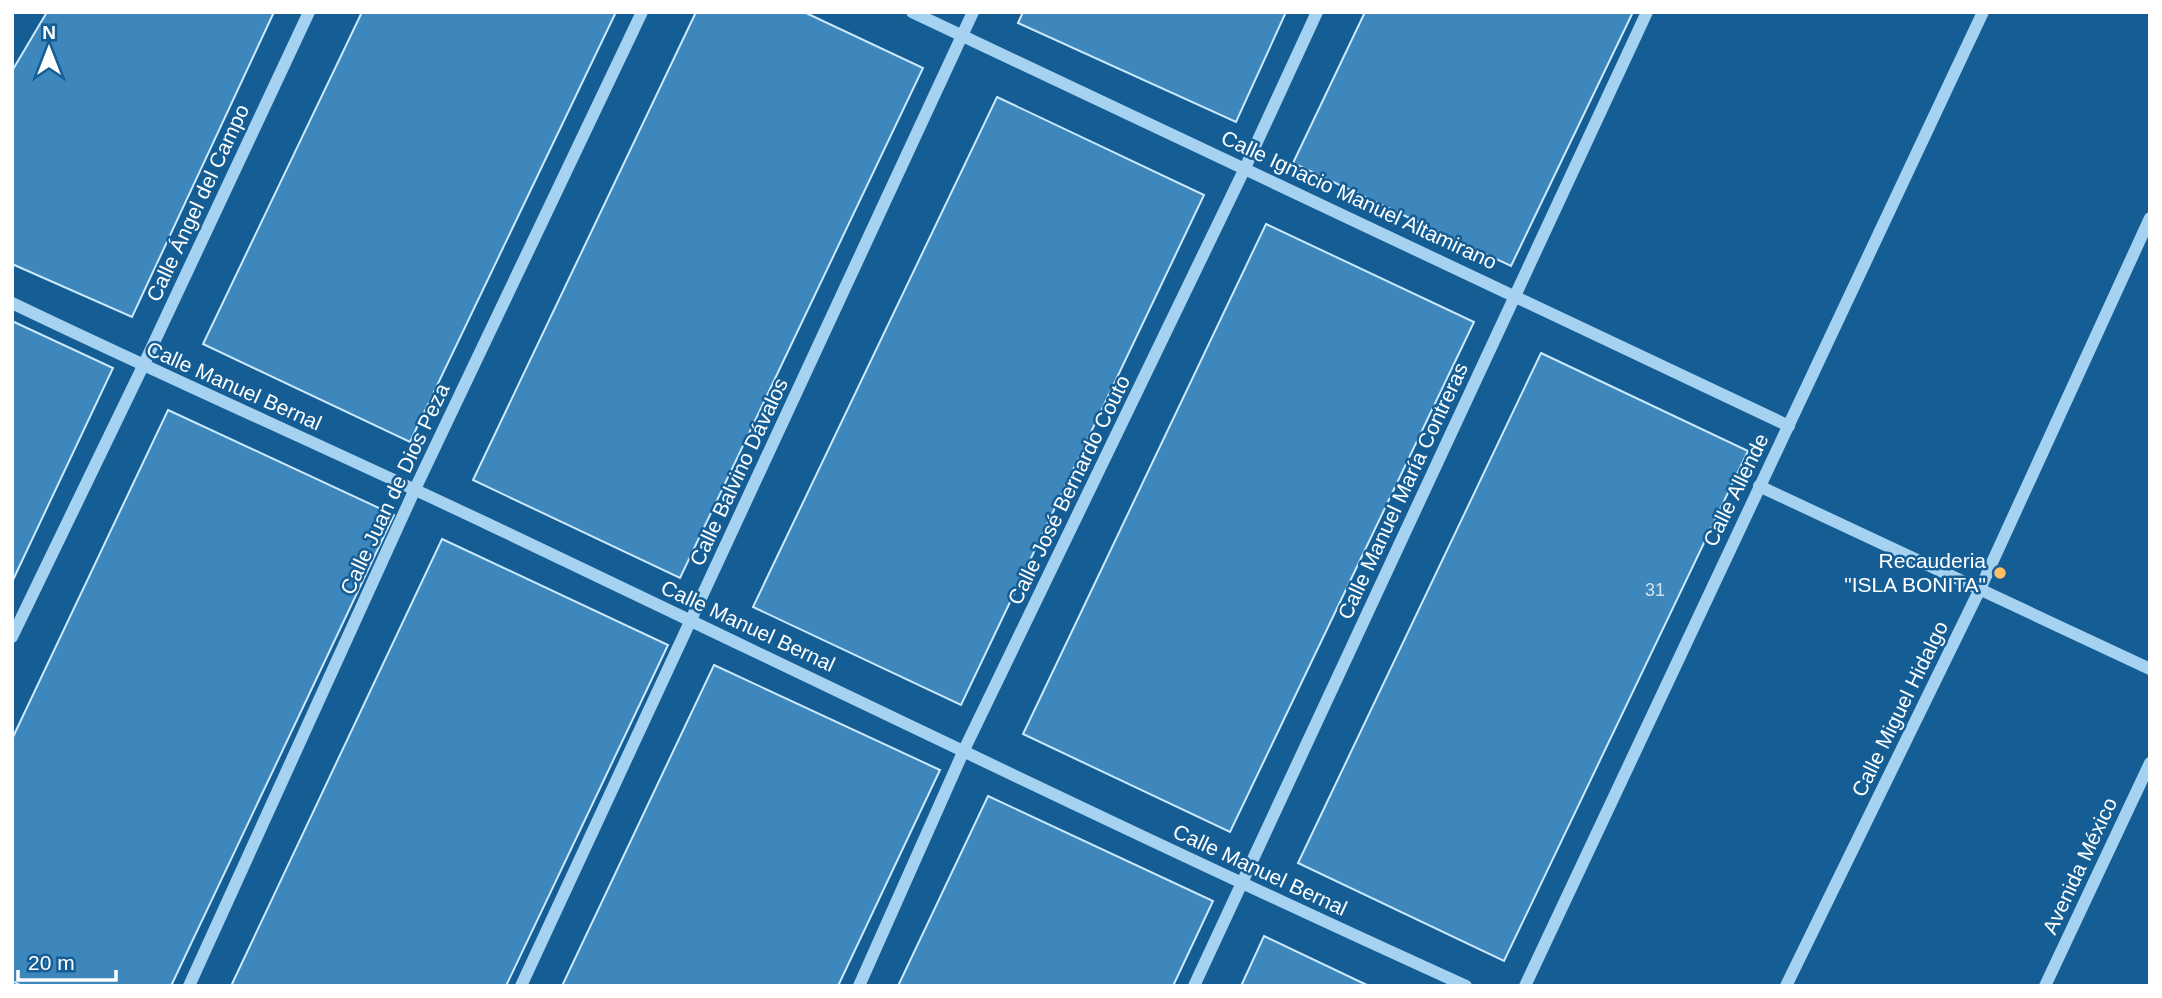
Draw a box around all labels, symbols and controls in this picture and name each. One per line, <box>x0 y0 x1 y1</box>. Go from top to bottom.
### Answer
north arrow <box>14 14 84 84</box>
text: N <box>42 22 56 43</box>
street label: Calle Ángel del Campo <box>142 101 253 305</box>
street label: Calle Ignacio Manuel Altamirano <box>1218 125 1501 274</box>
street label: Calle Manuel Bernal <box>143 337 325 435</box>
street label: Calle Manuel María Contreras <box>1333 359 1472 623</box>
street label: Calle José Bernardo Couto <box>1003 371 1134 608</box>
street label: Calle Balvino Dávalos <box>685 374 792 569</box>
street label: Calle Juan de Dios Peza <box>336 379 454 598</box>
street label: Calle Allende <box>1698 430 1773 550</box>
place label: Recauderia "ISLA BONITA" <box>1844 549 1986 596</box>
marker: Recauderia "ISLA BONITA" <box>1992 565 2008 581</box>
street label: Calle Manuel Bernal <box>658 575 839 676</box>
house number: 31 <box>1645 580 1665 600</box>
street label: Calle Miguel Hidalgo <box>1847 617 1952 800</box>
street label: Avenida México <box>2038 794 2121 938</box>
street label: Calle Manuel Bernal <box>1170 819 1351 920</box>
scale bar <box>18 939 116 983</box>
text: 20 m <box>28 951 75 974</box>

